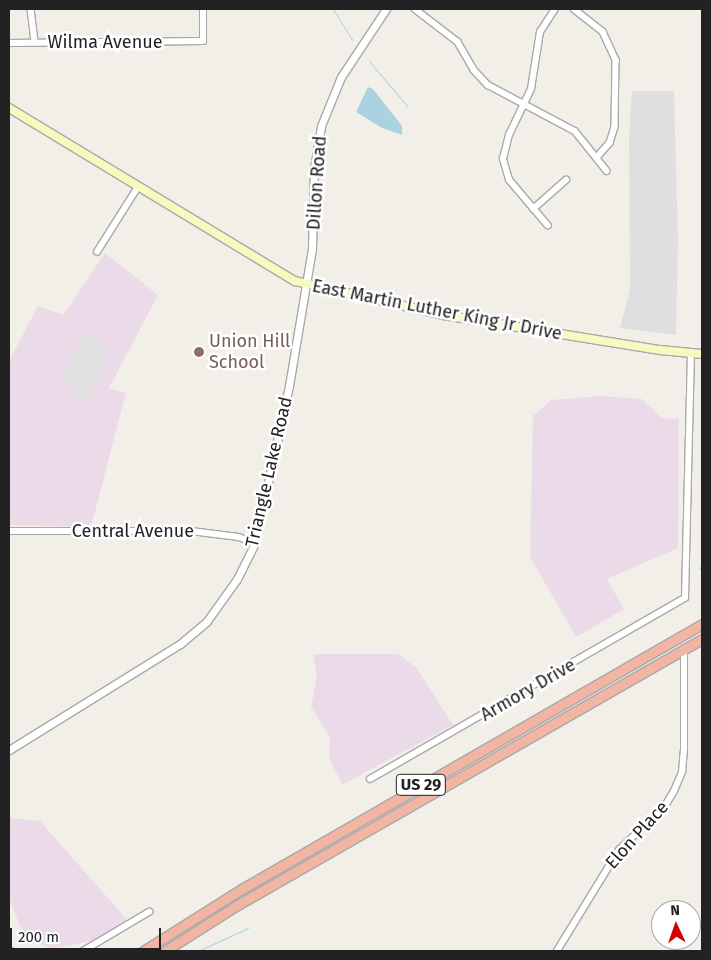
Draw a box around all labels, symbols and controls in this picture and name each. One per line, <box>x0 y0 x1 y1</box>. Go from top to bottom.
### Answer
street label: Wilma Avenue <box>48 31 162 53</box>
street label: Dillon Road <box>303 135 331 231</box>
street label: East Martin Luther King Jr Drive <box>310 275 564 345</box>
place label: Union Hill School <box>209 331 290 374</box>
marker: Union Hill School <box>193 346 205 358</box>
street label: Triangle Lake Road <box>241 395 297 549</box>
street label: Central Avenue <box>72 520 194 542</box>
street label: Armory Drive <box>477 654 579 726</box>
road number: US 29 <box>395 772 447 798</box>
street label: Elon Place <box>601 797 673 873</box>
north arrow <box>651 900 701 950</box>
text: N <box>670 902 680 919</box>
scale bar <box>12 918 164 950</box>
text: 200 m <box>18 928 59 946</box>

